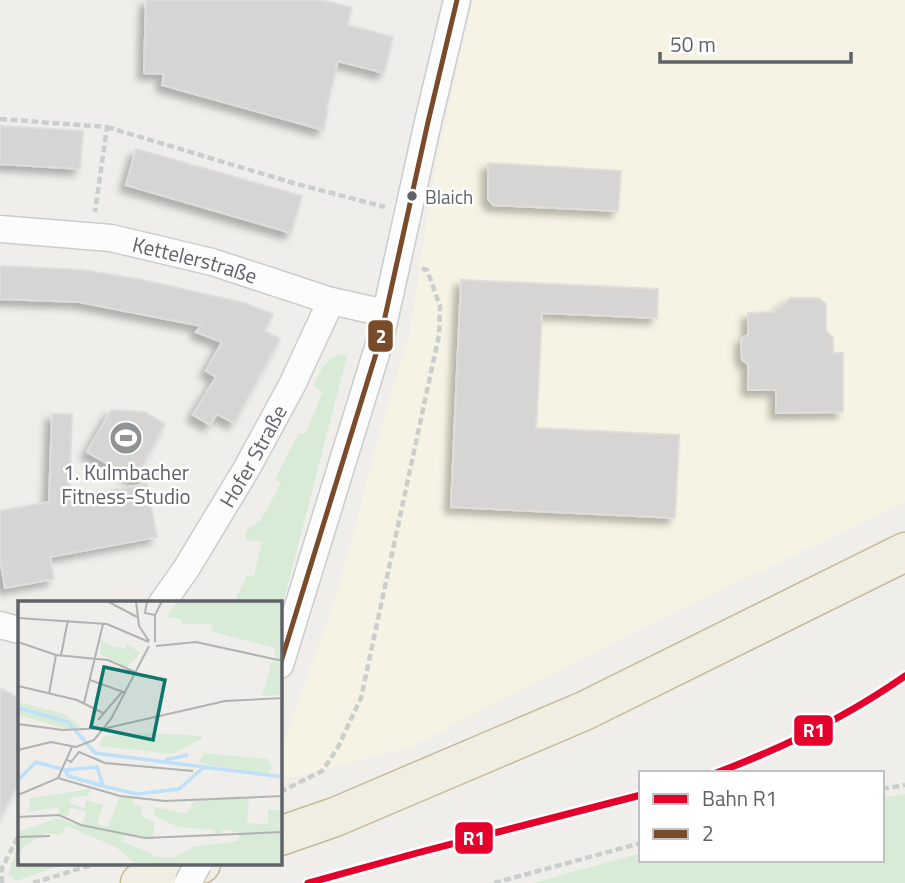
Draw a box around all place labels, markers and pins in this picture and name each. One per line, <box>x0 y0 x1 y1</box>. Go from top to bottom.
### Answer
place label: Blaich <box>425 182 473 211</box>
marker: Blaich <box>405 189 419 203</box>
sports icon: 1. Kulmbacher Fitness-Studio <box>107 419 145 457</box>
place label: 1. Kulmbacher Fitness-Studio <box>61 456 191 512</box>

